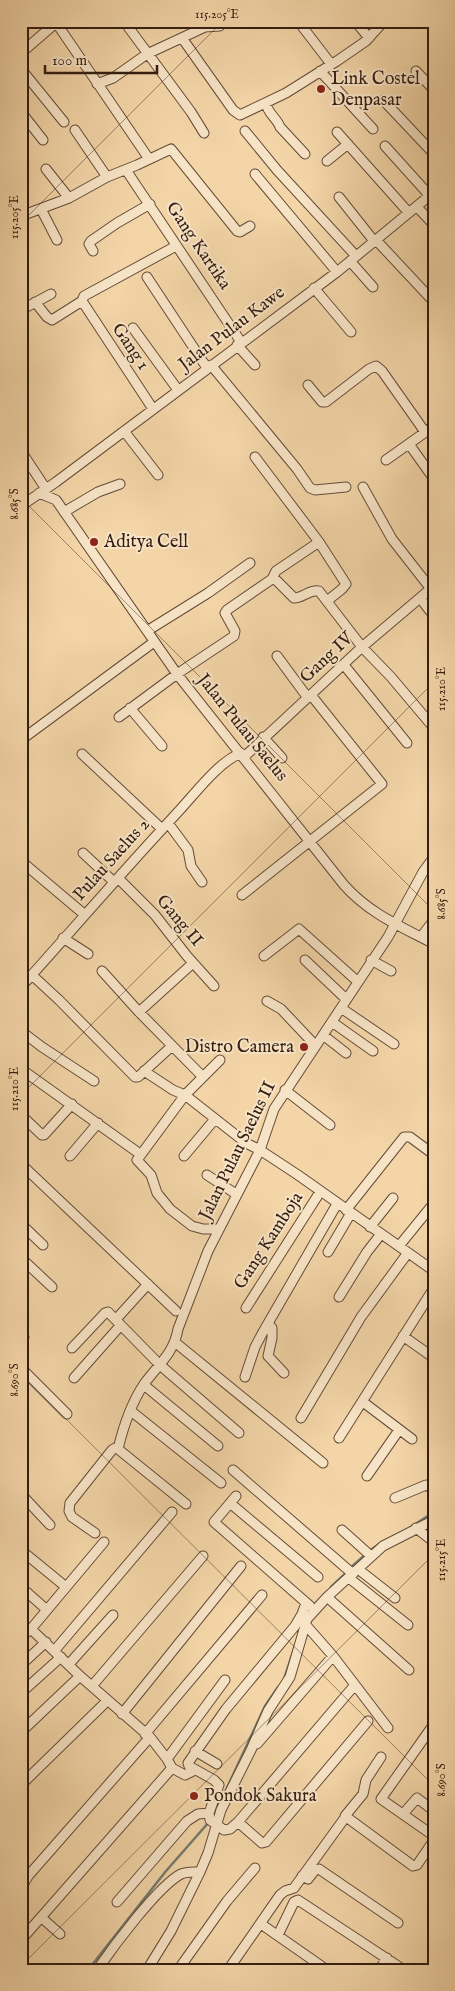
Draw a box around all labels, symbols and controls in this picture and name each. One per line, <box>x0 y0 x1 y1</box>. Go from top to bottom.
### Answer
text: 115.205°E <box>195 7 239 22</box>
scale bar <box>45 42 158 74</box>
text: 100 m <box>52 51 88 70</box>
place label: Link Costel Denpasar <box>331 68 420 112</box>
marker: Link Costel Denpasar <box>315 83 327 95</box>
text: 115.205°E <box>7 195 22 239</box>
street label: Gang Kartika <box>160 198 236 295</box>
street label: Jalan Pulau Kawe <box>173 282 290 378</box>
street label: Gang 1 <box>106 319 154 375</box>
text: 8.685°S <box>7 488 22 520</box>
place label: Aditya Cell <box>103 531 188 554</box>
marker: Aditya Cell <box>88 536 100 548</box>
street label: Gang IV <box>295 627 359 689</box>
text: 115.210°E <box>434 667 449 711</box>
street label: Jalan Pulau Saelus <box>190 668 293 787</box>
street label: Pulau Saelus 2 <box>69 814 155 906</box>
text: 8.685°S <box>434 888 449 920</box>
street label: Gang II <box>151 890 208 952</box>
place label: Distro Camera <box>185 1036 294 1059</box>
marker: Distro Camera <box>298 1041 310 1053</box>
text: 115.210°E <box>7 1067 22 1111</box>
street label: Jalan Pulau Saelus II <box>194 1078 282 1226</box>
street label: Gang Kamboja <box>229 1188 309 1294</box>
text: 8.690°S <box>7 1363 22 1397</box>
text: 115.215°E <box>434 1539 449 1581</box>
text: 8.690°S <box>434 1763 449 1797</box>
place label: Pondok Sakura <box>204 1785 317 1808</box>
marker: Pondok Sakura <box>188 1790 200 1802</box>

